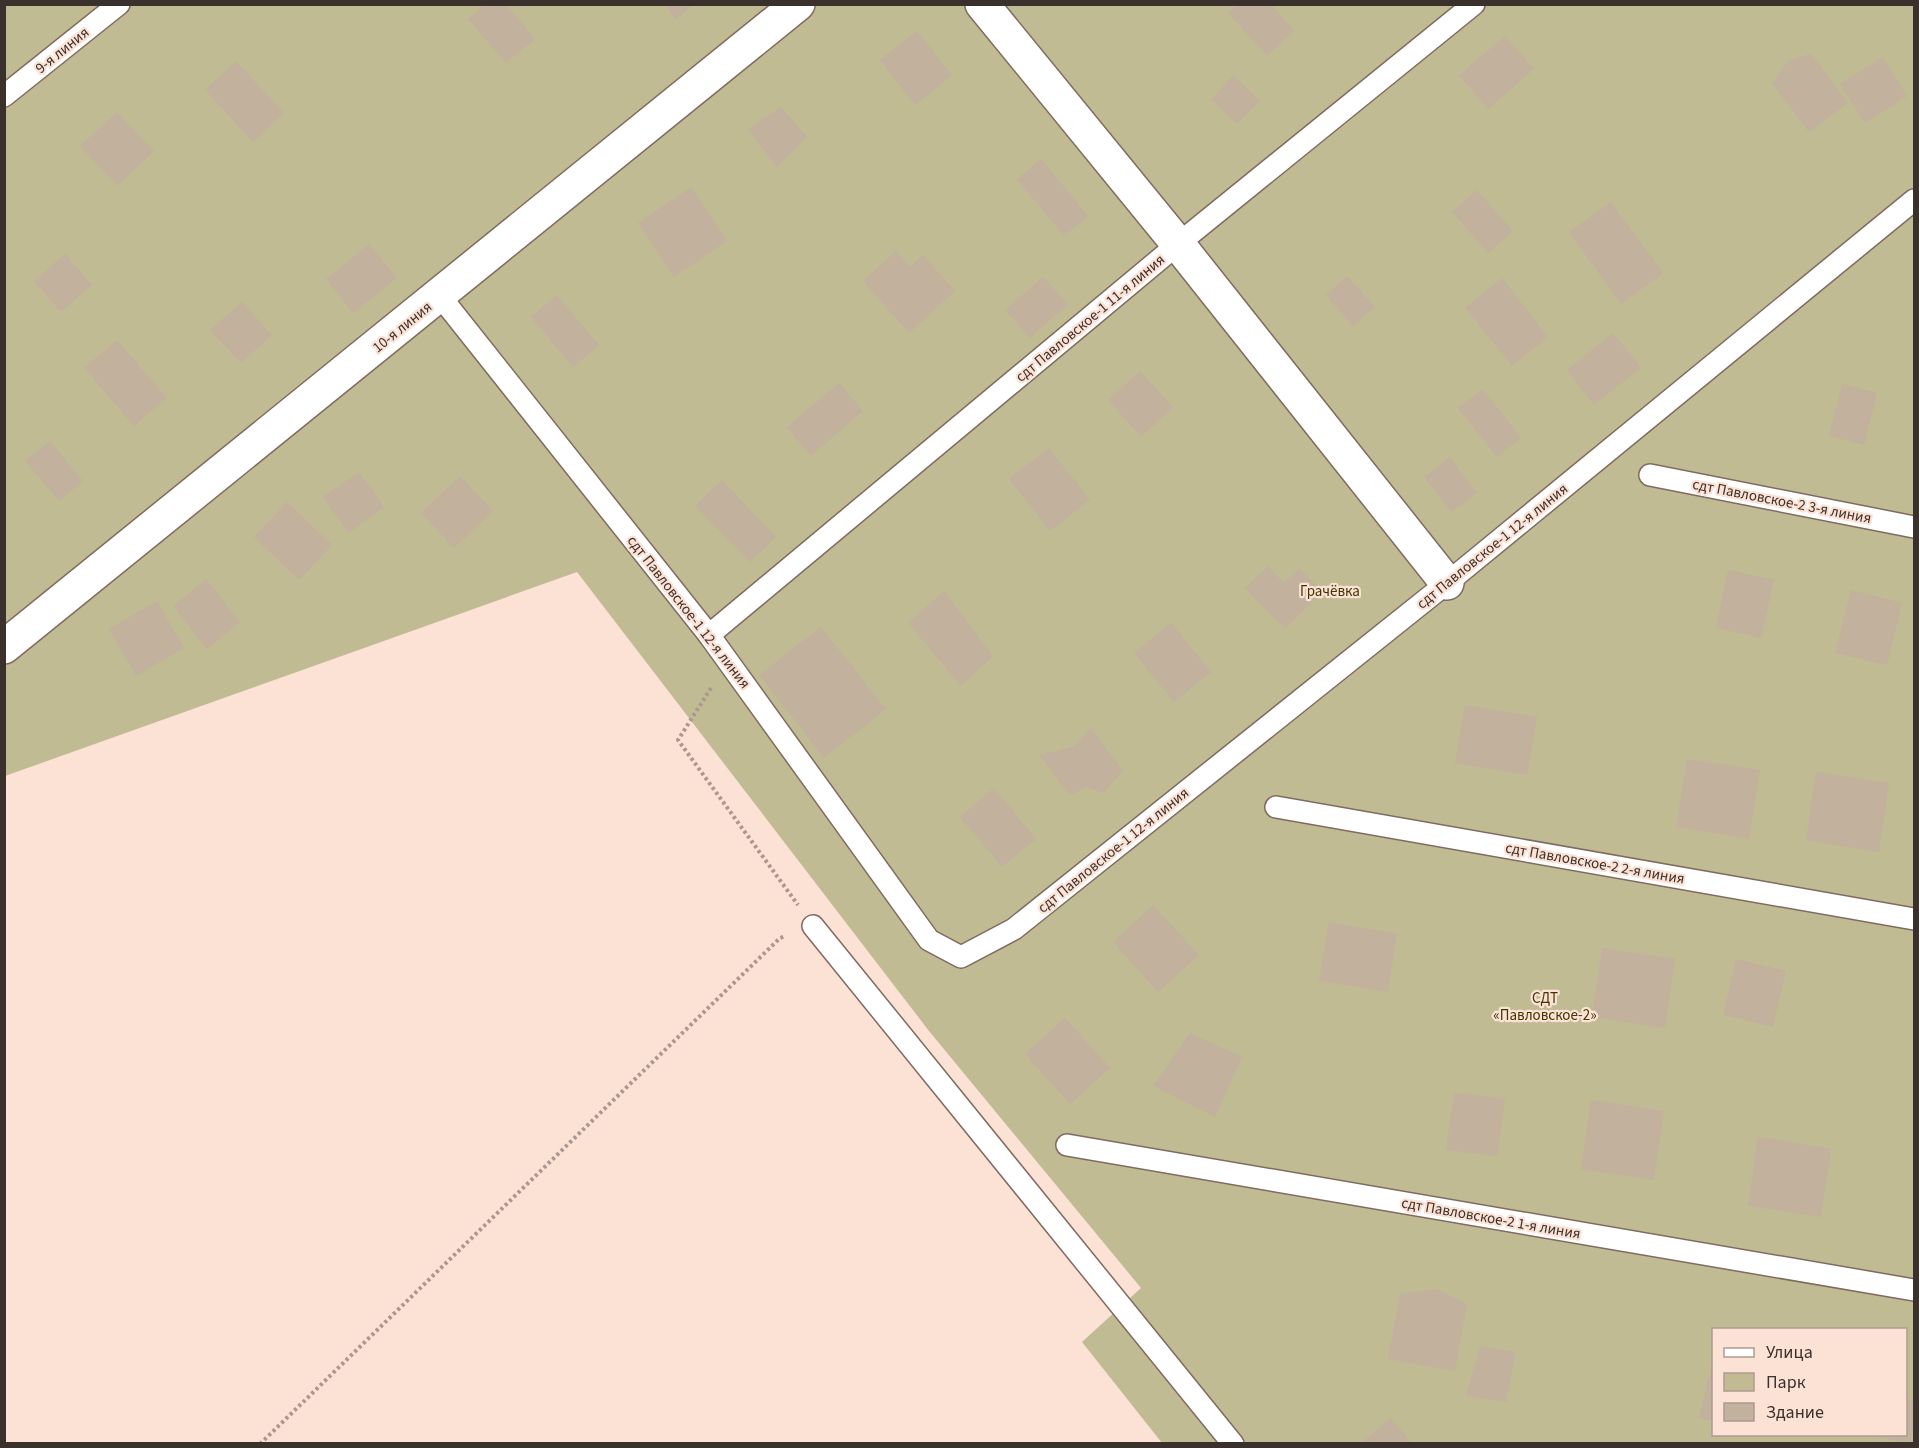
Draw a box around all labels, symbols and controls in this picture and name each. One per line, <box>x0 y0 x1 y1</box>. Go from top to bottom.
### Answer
street label: 9-я линия <box>31 22 94 79</box>
street label: сдт Павловское-1 11-я линия <box>1011 250 1170 387</box>
street label: 10-я линия <box>368 297 437 358</box>
street label: сдт Павловское-2 3-я линия <box>1691 474 1873 529</box>
street label: сдт Павловское-1 12-я линия <box>1412 479 1572 614</box>
street label: сдт Павловское-1 12-я линия <box>622 531 755 693</box>
park label: Грачёвка <box>1300 581 1360 602</box>
street label: сдт Павловское-1 12-я линия <box>1033 783 1193 918</box>
street label: сдт Павловское-2 2-я линия <box>1504 837 1686 890</box>
park label: СДТ «Павловское-2» <box>1493 988 1597 1026</box>
street label: сдт Павловское-2 1-я линия <box>1400 1192 1582 1245</box>
legend <box>1712 1328 1907 1436</box>
text: Улица <box>1766 1340 1813 1365</box>
text: Парк <box>1766 1370 1806 1395</box>
text: Здание <box>1766 1400 1824 1425</box>

